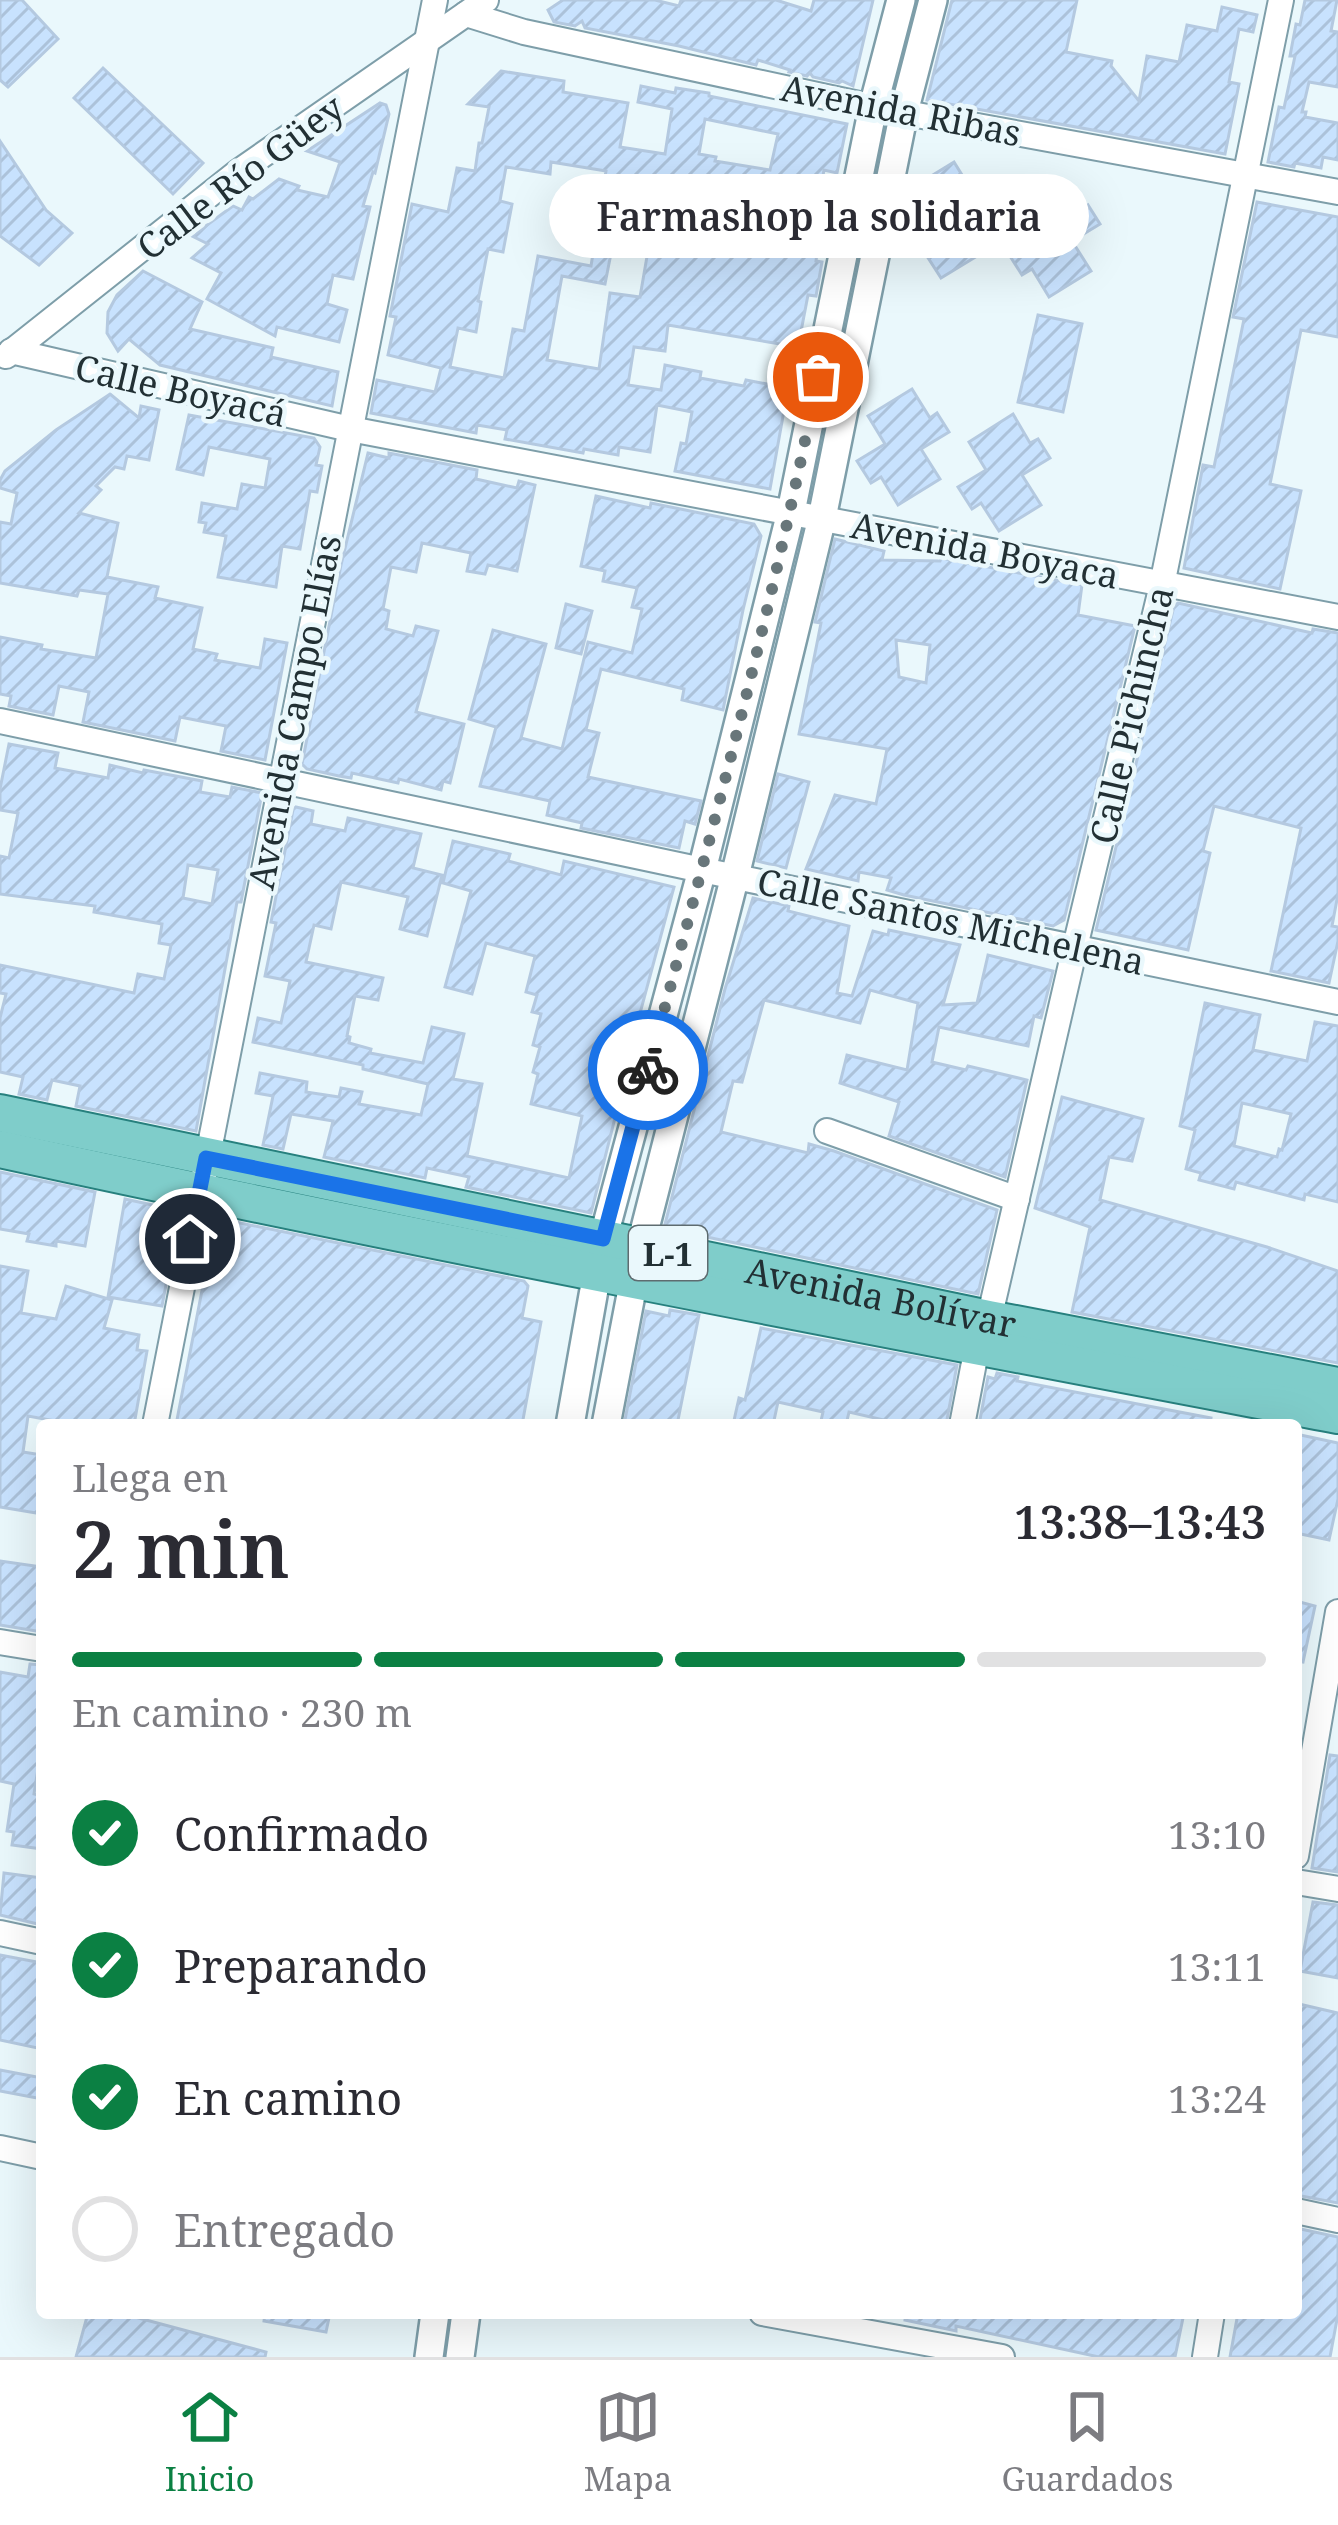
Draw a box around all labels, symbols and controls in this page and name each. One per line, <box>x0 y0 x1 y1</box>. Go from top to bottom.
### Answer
street label: Avenida Ribas <box>777 63 1025 157</box>
street label: Calle Río Güey <box>127 83 354 271</box>
callout: Farmashop la solidaria <box>548 173 1088 257</box>
text: Farmashop la solidaria <box>597 189 1042 242</box>
pin <box>767 326 869 428</box>
street label: Calle Boyacá <box>71 342 291 438</box>
icon: bag <box>785 344 851 410</box>
street label: Avenida Boyaca <box>847 500 1123 600</box>
street label: Avenida Campo Elías <box>236 531 352 893</box>
street label: Calle Pichincha <box>1078 581 1184 849</box>
street label: Calle Santos Michelena <box>753 856 1149 986</box>
courier <box>588 1010 708 1130</box>
icon: bike <box>615 1037 681 1103</box>
pin <box>139 1188 241 1290</box>
icon: home <box>157 1206 223 1272</box>
road number: L-1 <box>629 1226 707 1280</box>
street label: Avenida Bolívar <box>741 1244 1020 1348</box>
text: Llega en <box>72 1450 228 1503</box>
text: 13:38–13:43 <box>1014 1491 1266 1552</box>
text: 2 min <box>72 1495 290 1601</box>
text: En camino · 230 m <box>72 1685 412 1738</box>
icon: check <box>72 1800 138 1866</box>
text: Confirmado <box>174 1803 429 1864</box>
text: 13:10 <box>1168 1807 1266 1860</box>
icon: check <box>72 1932 138 1998</box>
text: Preparando <box>174 1935 428 1996</box>
text: 13:11 <box>1168 1939 1266 1992</box>
icon: check <box>72 2064 138 2130</box>
text: En camino <box>174 2067 402 2128</box>
text: 13:24 <box>1168 2071 1266 2124</box>
text: Entregado <box>174 2199 395 2260</box>
tab: Inicio <box>165 2384 254 2501</box>
tab: Mapa <box>584 2384 672 2501</box>
tab: Guardados <box>1002 2384 1173 2501</box>

